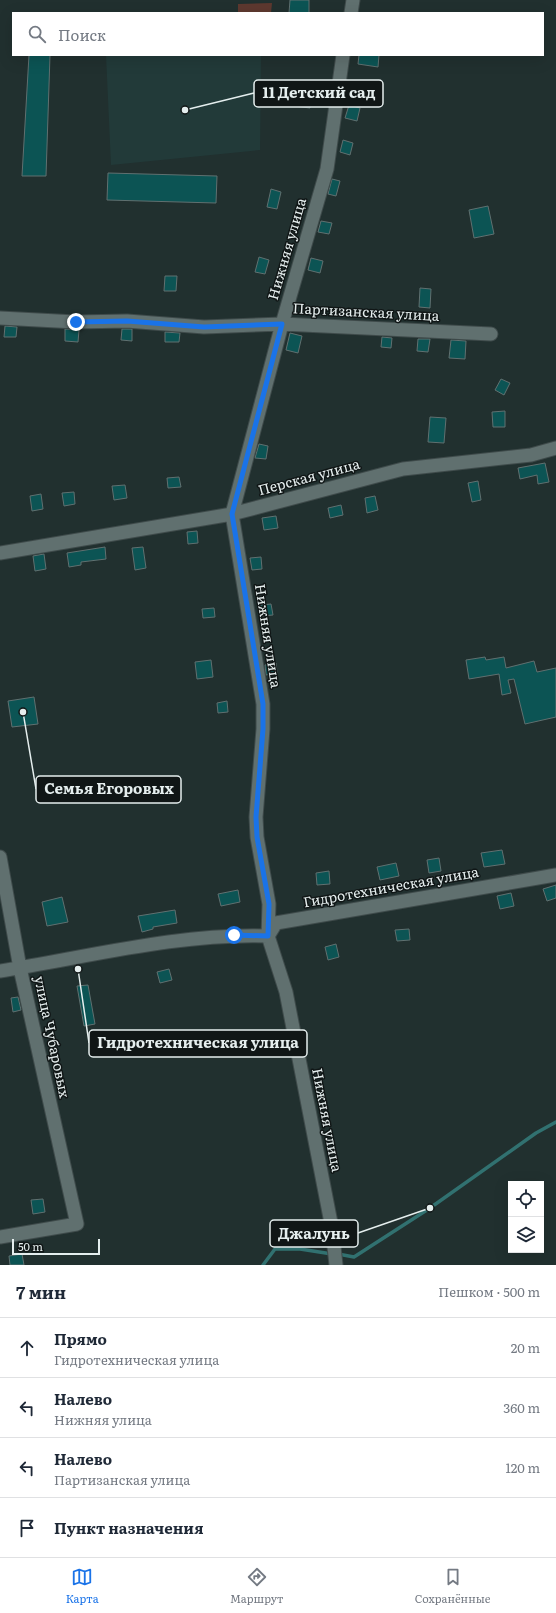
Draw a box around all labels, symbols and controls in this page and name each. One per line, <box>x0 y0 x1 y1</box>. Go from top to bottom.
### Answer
search box <box>12 12 544 56</box>
icon: search <box>26 23 48 45</box>
text: Поиск <box>58 23 106 46</box>
callout: 11 Детский сад <box>254 80 383 107</box>
text: 11 Детский сад <box>262 80 376 103</box>
street label: Нижняя улица <box>262 195 310 302</box>
street label: Партизанская улица <box>292 297 440 325</box>
route end <box>67 313 85 331</box>
street label: Перская улица <box>256 453 362 499</box>
street label: Нижняя улица <box>251 582 287 690</box>
callout: Семья Егоровых <box>36 776 181 803</box>
text: Семья Егоровых <box>44 776 174 799</box>
street label: Гидротехническая улица <box>301 861 481 911</box>
route start <box>225 926 243 944</box>
street label: улица Чубаровых <box>30 974 76 1100</box>
callout: Гидротехническая улица <box>89 1030 307 1057</box>
text: Гидротехническая улица <box>97 1030 299 1053</box>
street label: Нижняя улица <box>308 1066 348 1174</box>
map controls <box>508 1181 544 1253</box>
button: locate <box>508 1181 544 1217</box>
button: layers <box>508 1217 544 1253</box>
callout: Джалунь <box>270 1220 358 1247</box>
text: Джалунь <box>278 1221 350 1244</box>
scale bar <box>12 1237 100 1256</box>
text: 50 m <box>18 1238 43 1254</box>
text: 7 мин <box>16 1279 66 1304</box>
text: Пешком · 500 m <box>438 1282 540 1301</box>
text: Прямо <box>54 1327 107 1350</box>
icon: ahead <box>16 1337 38 1359</box>
text: 20 m <box>511 1338 540 1357</box>
text: Гидротехническая улица <box>54 1350 219 1369</box>
text: Налево <box>54 1387 112 1410</box>
icon: left <box>16 1397 38 1419</box>
text: 360 m <box>503 1398 540 1417</box>
text: Нижняя улица <box>54 1410 152 1429</box>
text: Налево <box>54 1447 112 1470</box>
icon: left <box>16 1457 38 1479</box>
text: 120 m <box>505 1458 540 1477</box>
text: Партизанская улица <box>54 1470 190 1489</box>
text: Пункт назначения <box>54 1516 204 1539</box>
icon: arrive <box>16 1517 38 1539</box>
tab: Карта <box>66 1566 99 1606</box>
tab: Маршрут <box>230 1566 283 1606</box>
tab: Сохранённые <box>415 1566 490 1606</box>

